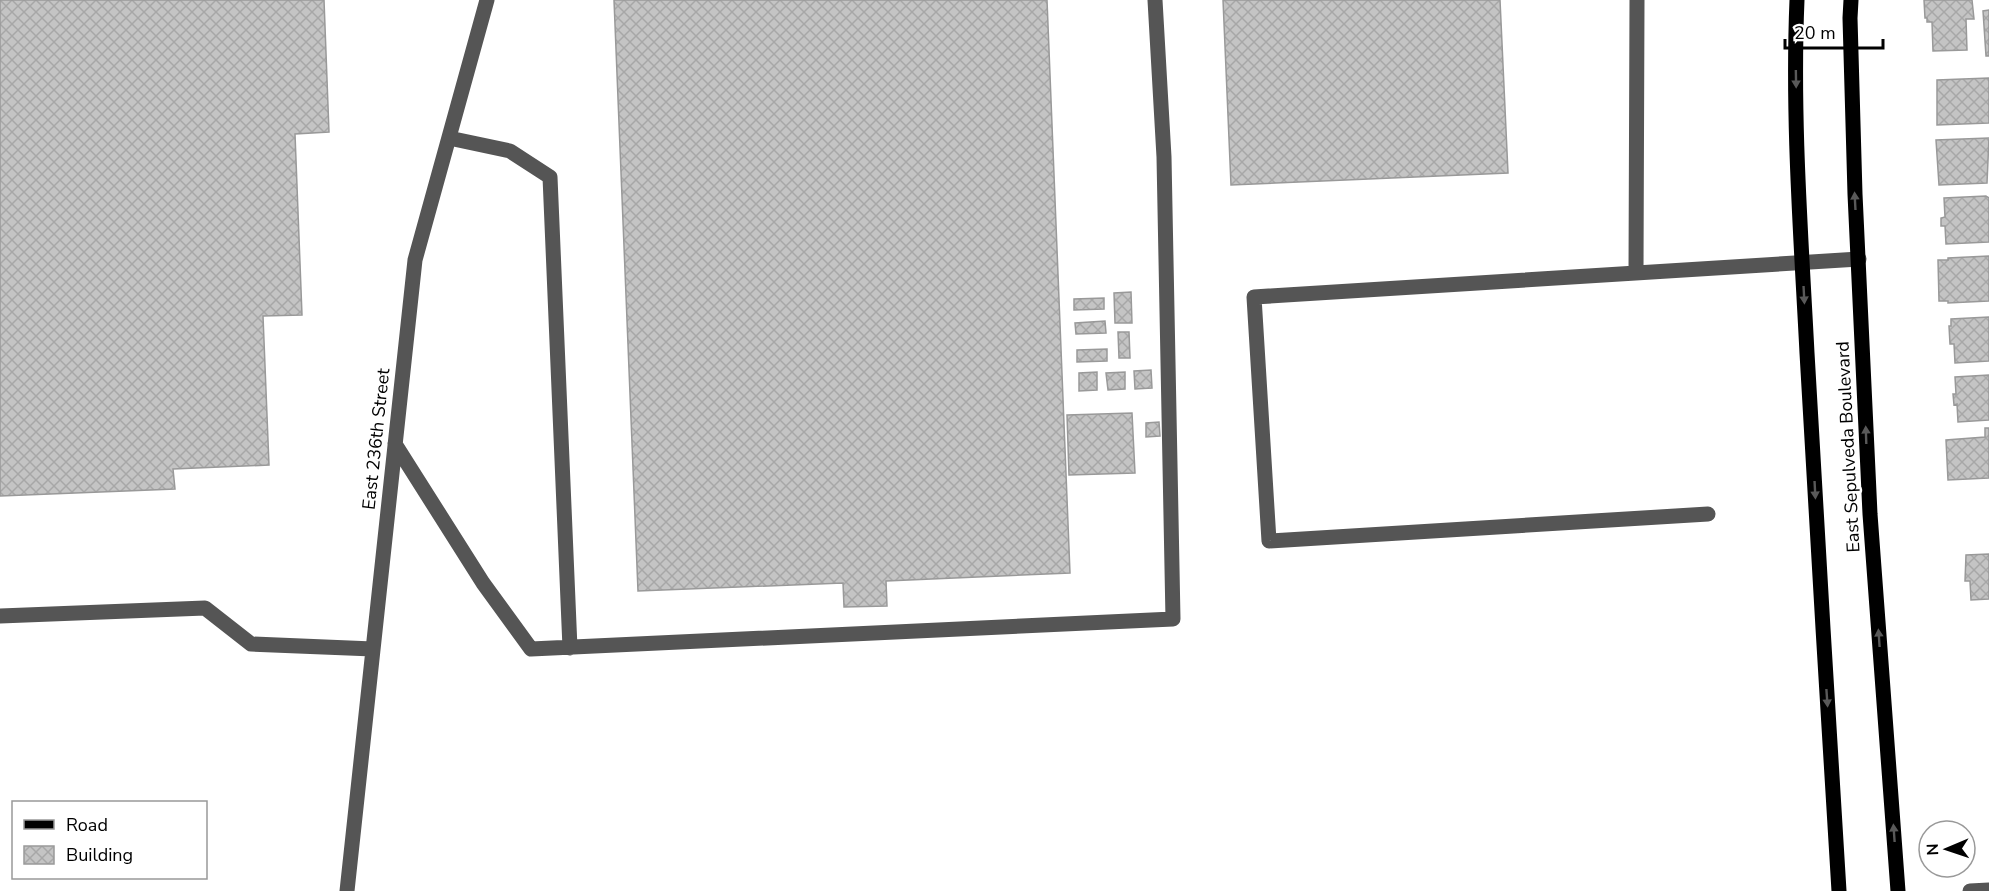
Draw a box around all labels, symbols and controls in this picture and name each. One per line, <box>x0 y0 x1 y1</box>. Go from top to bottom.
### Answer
scale bar <box>1785 12 1882 50</box>
text: 20 m <box>1794 21 1836 45</box>
one-way arrow <box>1791 70 1801 89</box>
one-way arrow <box>1851 191 1860 210</box>
one-way arrow <box>1800 286 1809 305</box>
street label: East Sepulveda Boulevard <box>1830 341 1866 553</box>
street label: East 236th Street <box>357 366 395 511</box>
one-way arrow <box>1862 425 1871 444</box>
one-way arrow <box>1810 481 1819 500</box>
one-way arrow <box>1874 629 1884 648</box>
one-way arrow <box>1822 689 1832 708</box>
legend <box>12 801 207 879</box>
text: Road <box>66 813 108 837</box>
north arrow <box>1917 819 1977 879</box>
one-way arrow <box>1889 823 1899 842</box>
text: Building <box>66 843 133 867</box>
text: N <box>1922 843 1944 856</box>

